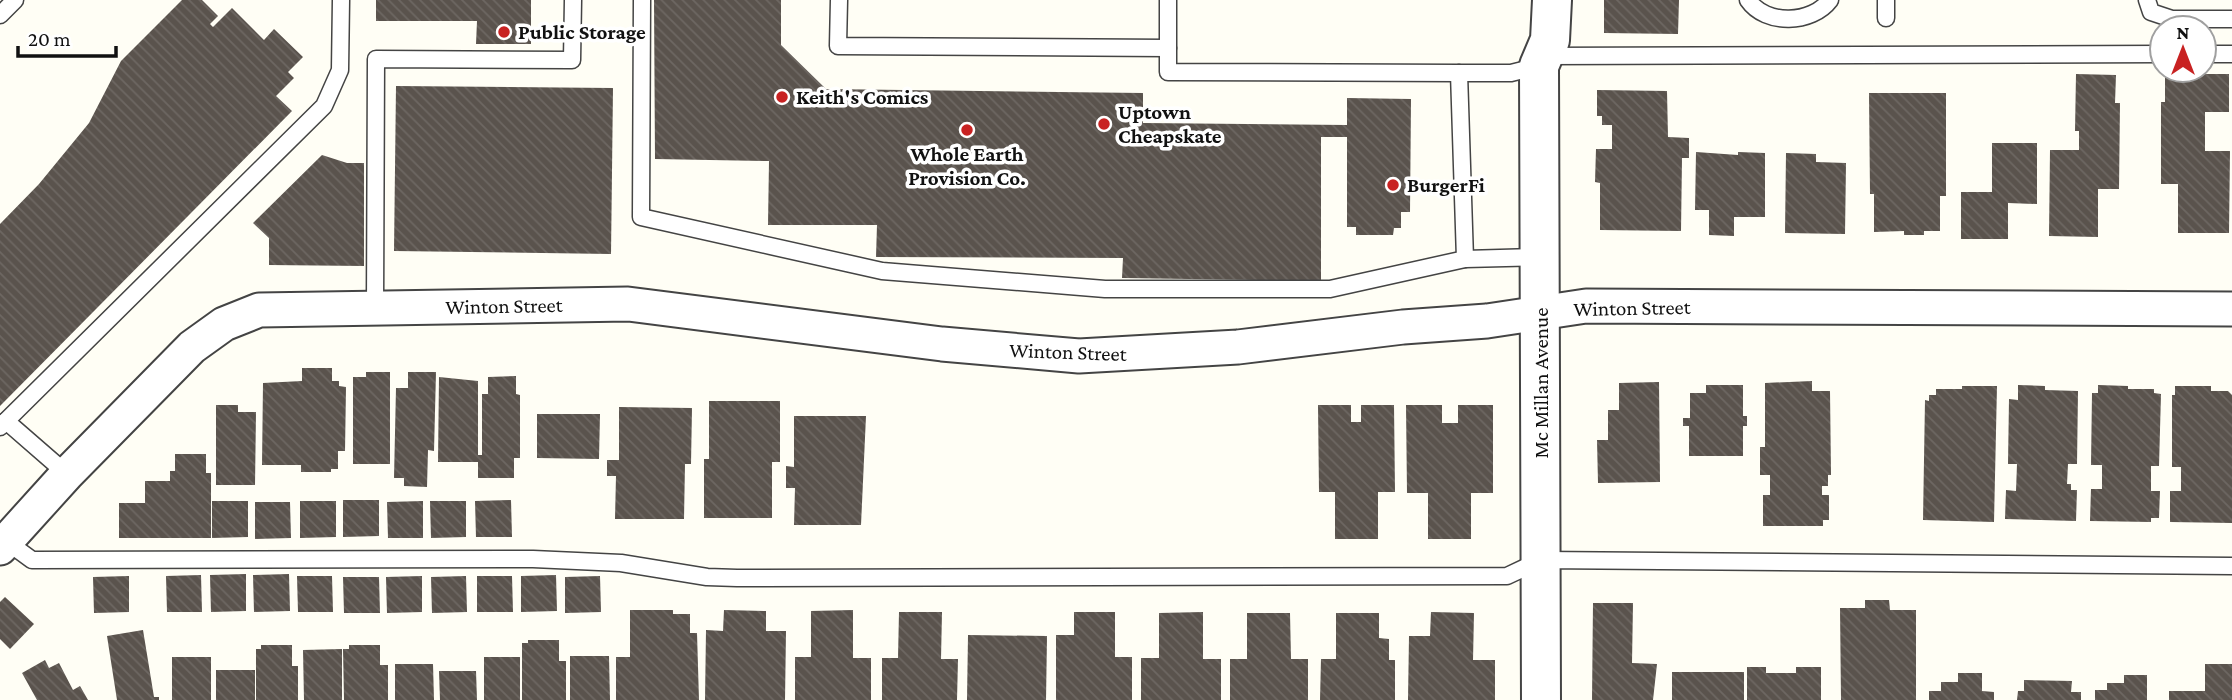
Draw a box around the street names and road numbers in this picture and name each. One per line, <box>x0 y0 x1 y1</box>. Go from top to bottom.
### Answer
street label: Winton Street <box>445 293 564 319</box>
street label: Winton Street <box>1573 295 1692 321</box>
street label: Mc Millan Avenue <box>1529 308 1553 458</box>
street label: Winton Street <box>1009 338 1128 366</box>

